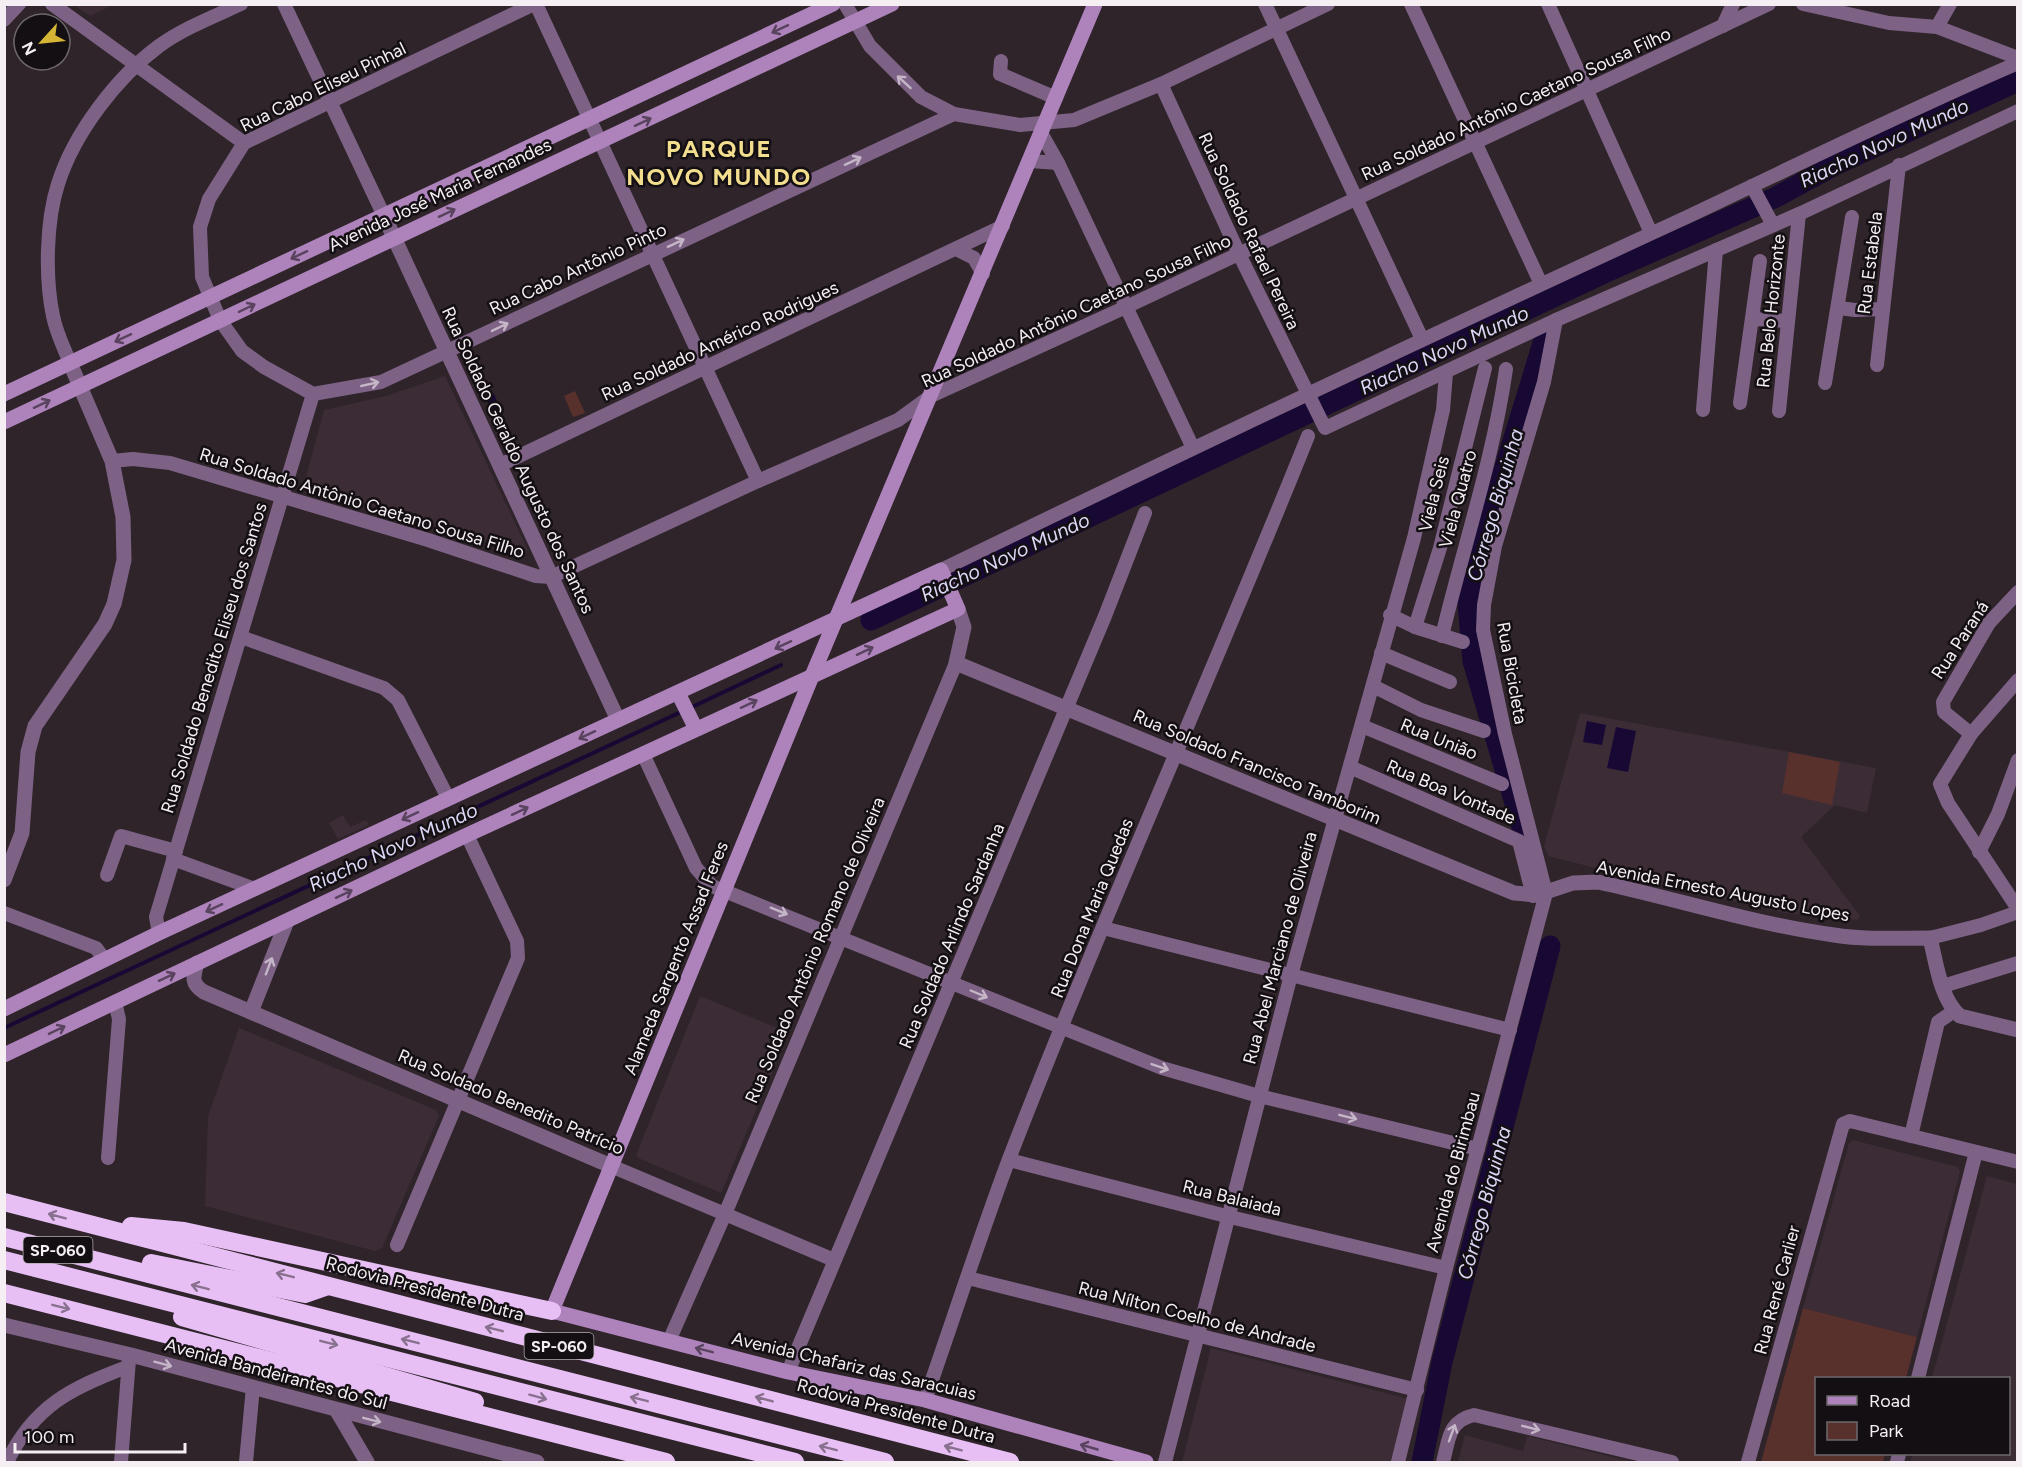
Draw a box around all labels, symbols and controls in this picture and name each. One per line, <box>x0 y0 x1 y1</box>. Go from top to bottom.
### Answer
north arrow <box>12 12 72 72</box>
street label: Rua Soldado Antônio Caetano Sousa Filho <box>1358 22 1674 186</box>
one-way arrow <box>771 24 789 36</box>
street label: Rua Cabo Eliseu Pinhal <box>236 37 410 137</box>
text: N <box>18 39 40 58</box>
one-way arrow <box>897 76 913 90</box>
water label: Riacho Novo Mundo <box>1796 93 1973 193</box>
one-way arrow <box>633 115 651 127</box>
street label: Rua Soldado Rafael Pereira <box>1194 129 1304 333</box>
street label: Avenida José Maria Fernandes <box>325 134 555 256</box>
district label: PARQUE NOVO MUNDO <box>626 134 812 191</box>
one-way arrow <box>843 154 861 166</box>
one-way arrow <box>438 207 456 219</box>
street label: Rua Estabela <box>1853 210 1887 316</box>
street label: Rua Cabo Antônio Pinto <box>486 218 670 320</box>
street label: Rua Soldado Antônio Caetano Sousa Filho <box>918 229 1234 393</box>
street label: Rua Belo Horizonte <box>1752 233 1790 389</box>
one-way arrow <box>666 236 684 248</box>
one-way arrow <box>291 250 309 262</box>
street label: Rua Soldado Américo Rodrigues <box>598 276 842 406</box>
water label: Riacho Novo Mundo <box>1356 300 1533 400</box>
one-way arrow <box>237 301 255 313</box>
street label: Rua Soldado Geraldo Augusto dos Santos <box>437 303 599 617</box>
one-way arrow <box>490 320 508 332</box>
one-way arrow <box>114 333 132 345</box>
one-way arrow <box>361 378 380 390</box>
one-way arrow <box>33 397 51 409</box>
water label: Córrego Biquinha <box>1462 426 1528 584</box>
street label: Rua Soldado Antônio Caetano Sousa Filho <box>197 443 527 563</box>
street label: Viela Quatro <box>1434 448 1482 550</box>
street label: Viela Seis <box>1414 454 1454 534</box>
street label: Rua Soldado Benedito Eliseu dos Santos <box>156 500 272 816</box>
water label: Riacho Novo Mundo <box>917 507 1094 607</box>
street label: Rua Paraná <box>1927 597 1993 683</box>
street label: Rua Bicicleta <box>1492 620 1532 726</box>
one-way arrow <box>775 639 793 651</box>
one-way arrow <box>855 645 873 657</box>
one-way arrow <box>739 698 757 710</box>
street label: Rua Soldado Francisco Tamborim <box>1130 705 1384 829</box>
street label: Rua União <box>1397 714 1481 764</box>
one-way arrow <box>578 729 596 741</box>
street label: Rua Boa Vontade <box>1383 755 1519 829</box>
street label: Rua Soldado Antônio Romano de Oliveira <box>740 794 890 1106</box>
water label: Riacho Novo Mundo <box>305 797 482 897</box>
one-way arrow <box>511 805 529 816</box>
one-way arrow <box>401 811 419 823</box>
street label: Rua Dona Maria Quedas <box>1046 815 1138 1001</box>
street label: Rua Soldado Arlindo Sardanha <box>894 820 1010 1052</box>
street label: Rua Abel Marciano de Oliveira <box>1238 829 1322 1067</box>
street label: Alameda Sargento Assad Feres <box>619 838 733 1078</box>
street label: Avenida Ernesto Augusto Lopes <box>1595 856 1851 926</box>
one-way arrow <box>334 887 352 899</box>
one-way arrow <box>205 903 223 914</box>
one-way arrow <box>770 906 788 917</box>
one-way arrow <box>264 958 275 976</box>
one-way arrow <box>158 971 176 983</box>
one-way arrow <box>969 989 988 1000</box>
one-way arrow <box>48 1023 66 1035</box>
street label: Rua Soldado Benedito Patrício <box>395 1044 627 1160</box>
one-way arrow <box>1150 1062 1169 1073</box>
street label: Avenida do Birimbau <box>1421 1089 1485 1255</box>
one-way arrow <box>1338 1112 1357 1124</box>
water label: Córrego Biquinha <box>1452 1124 1516 1282</box>
street label: Rua Balaiada <box>1180 1175 1284 1221</box>
one-way arrow <box>47 1209 66 1221</box>
street label: Rua René Carlier <box>1749 1223 1805 1357</box>
road number: SP-060 <box>23 1237 92 1263</box>
street label: Rodovia Presidente Dutra <box>323 1252 527 1326</box>
one-way arrow <box>276 1269 295 1280</box>
street label: Rua Nílton Coelho de Andrade <box>1076 1277 1318 1357</box>
one-way arrow <box>191 1281 210 1292</box>
one-way arrow <box>51 1302 70 1314</box>
one-way arrow <box>485 1323 504 1334</box>
street label: Avenida Chafariz das Saracuias <box>730 1327 978 1405</box>
road number: SP-060 <box>524 1333 594 1359</box>
street label: Avenida Bandeirantes do Sul <box>162 1334 390 1414</box>
one-way arrow <box>400 1334 419 1346</box>
one-way arrow <box>319 1338 338 1349</box>
one-way arrow <box>695 1344 714 1356</box>
one-way arrow <box>154 1359 173 1370</box>
street label: Rodovia Presidente Dutra <box>794 1374 998 1448</box>
legend <box>1815 1377 2010 1455</box>
text: Road <box>1869 1390 1910 1412</box>
one-way arrow <box>528 1391 547 1403</box>
one-way arrow <box>630 1393 649 1405</box>
one-way arrow <box>755 1393 774 1404</box>
one-way arrow <box>362 1414 381 1426</box>
scale bar <box>15 1416 184 1454</box>
text: Park <box>1869 1420 1904 1442</box>
one-way arrow <box>1521 1423 1540 1435</box>
one-way arrow <box>1447 1424 1458 1442</box>
text: 100 m <box>24 1426 74 1448</box>
one-way arrow <box>944 1441 963 1453</box>
one-way arrow <box>1080 1441 1099 1452</box>
one-way arrow <box>819 1442 838 1453</box>

